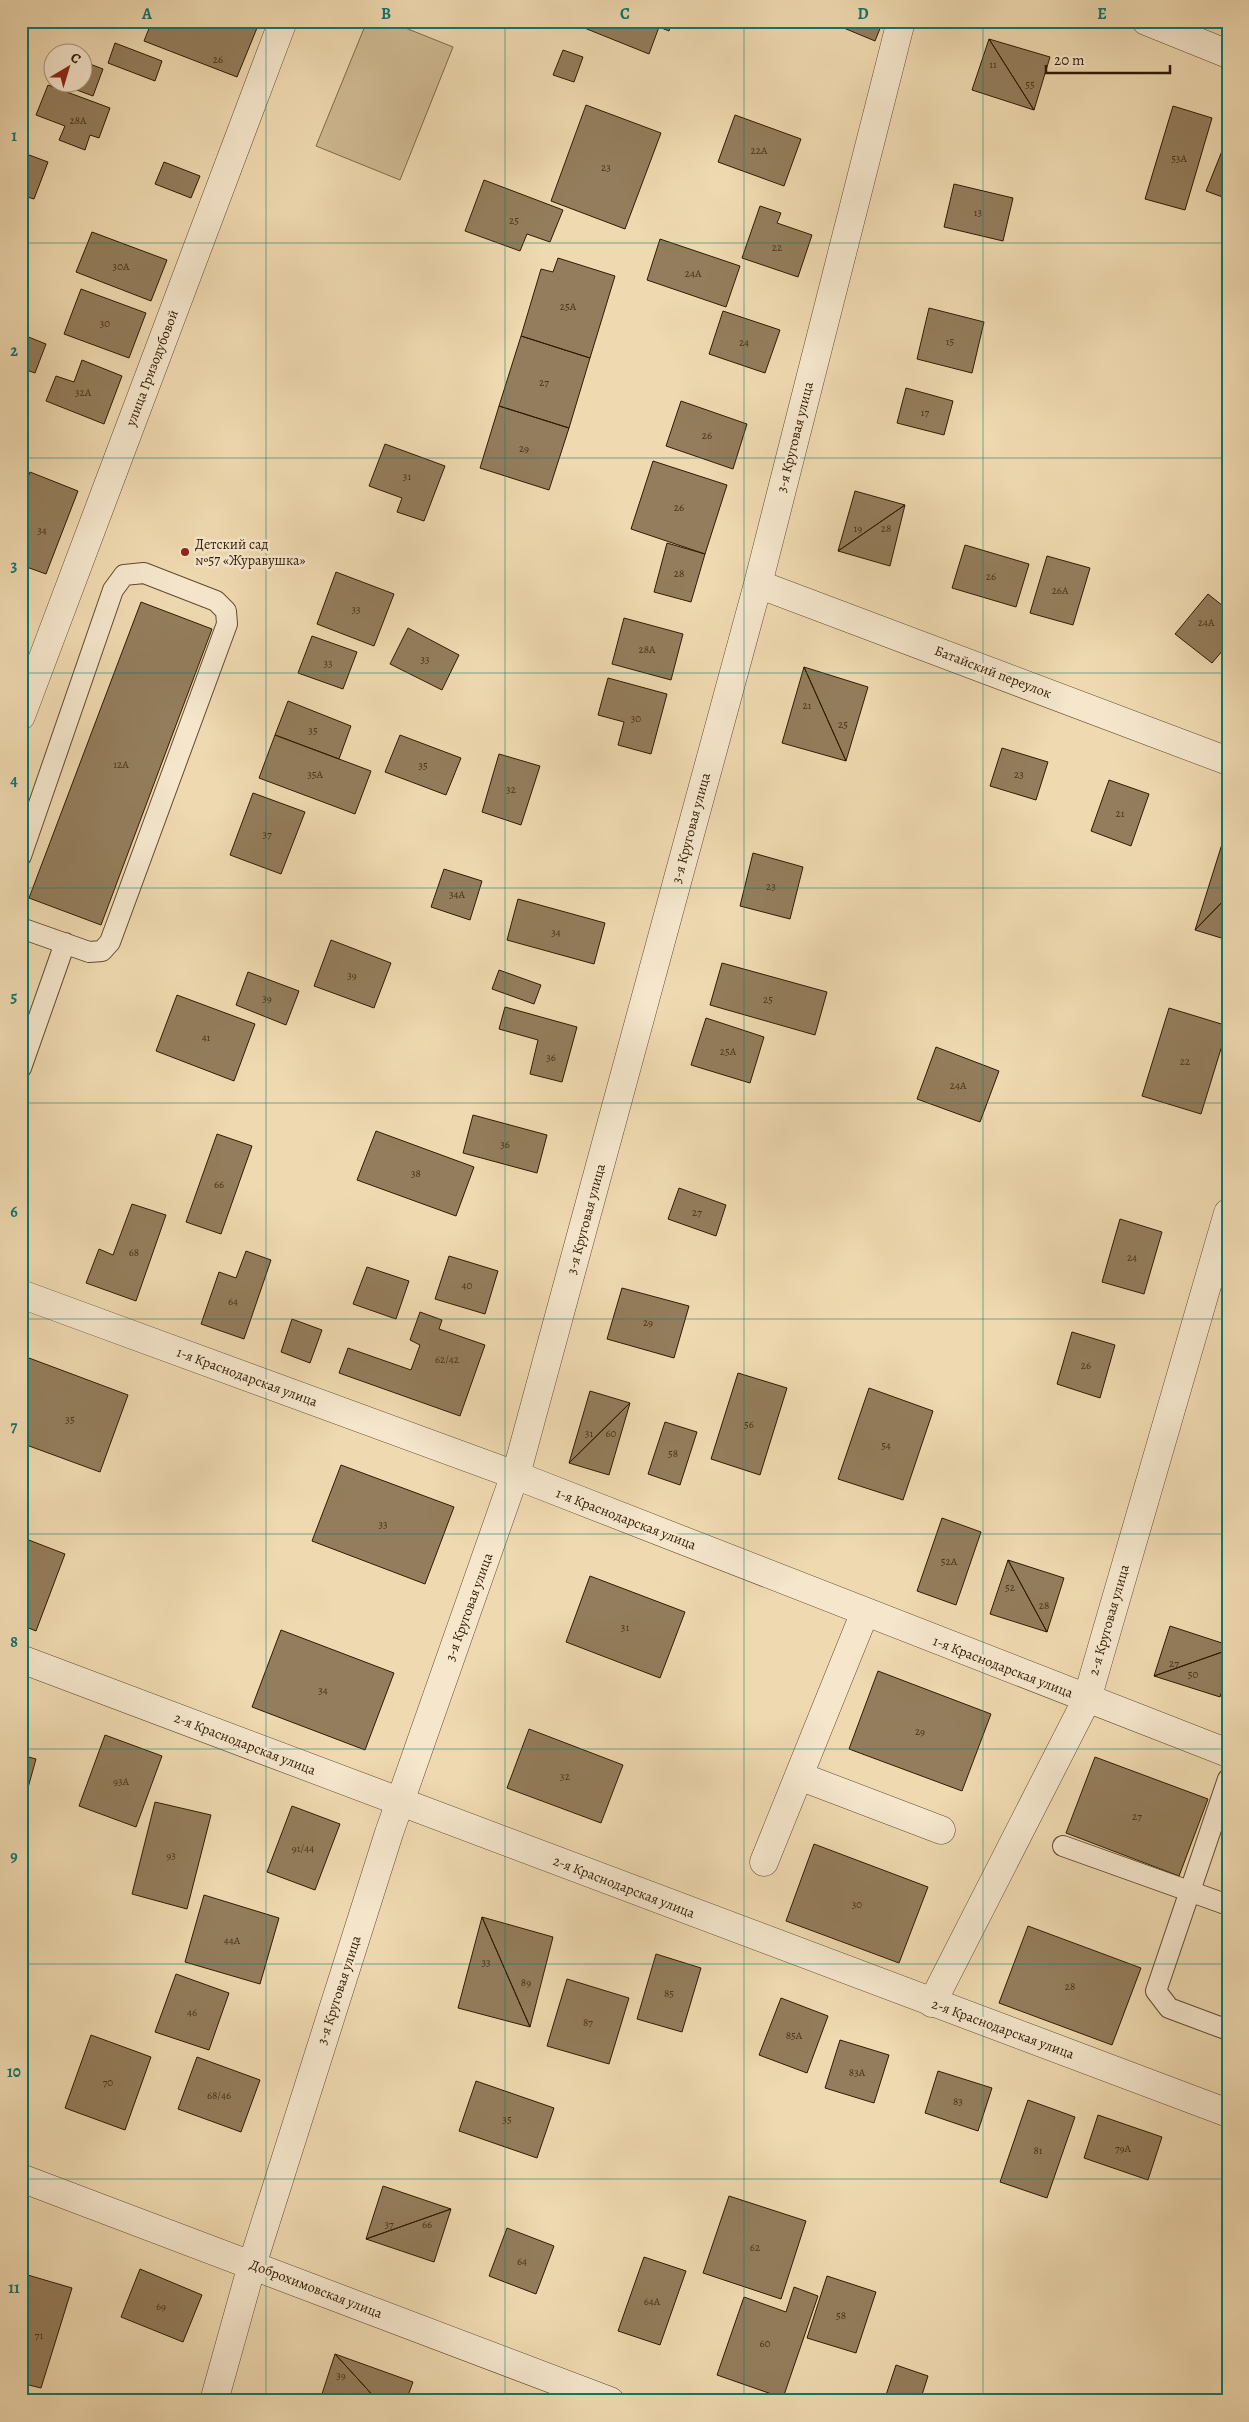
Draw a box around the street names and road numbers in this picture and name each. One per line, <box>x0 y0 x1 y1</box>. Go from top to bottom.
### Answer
street label: улица Гризодубовой <box>121 307 183 430</box>
street label: 3-я Круговая улица <box>772 379 818 495</box>
street label: Батайский переулок <box>932 641 1054 703</box>
street label: 3-я Круговая улица <box>667 770 715 885</box>
street label: 3-я Круговая улица <box>562 1161 610 1276</box>
street label: 1-я Краснодарская улица <box>174 1343 321 1412</box>
street label: 1-я Краснодарская улица <box>553 1484 699 1555</box>
street label: 3-я Круговая улица <box>441 1550 498 1664</box>
street label: 2-я Круговая улица <box>1084 1562 1134 1678</box>
street label: 1-я Краснодарская улица <box>930 1632 1076 1703</box>
street label: 2-я Краснодарская улица <box>171 1708 319 1780</box>
street label: 2-я Краснодарская улица <box>550 1851 698 1923</box>
street label: 3-я Круговая улица <box>312 1932 366 2047</box>
street label: 2-я Краснодарская улица <box>929 1994 1077 2064</box>
street label: Доброхимовская улица <box>247 2255 385 2323</box>

